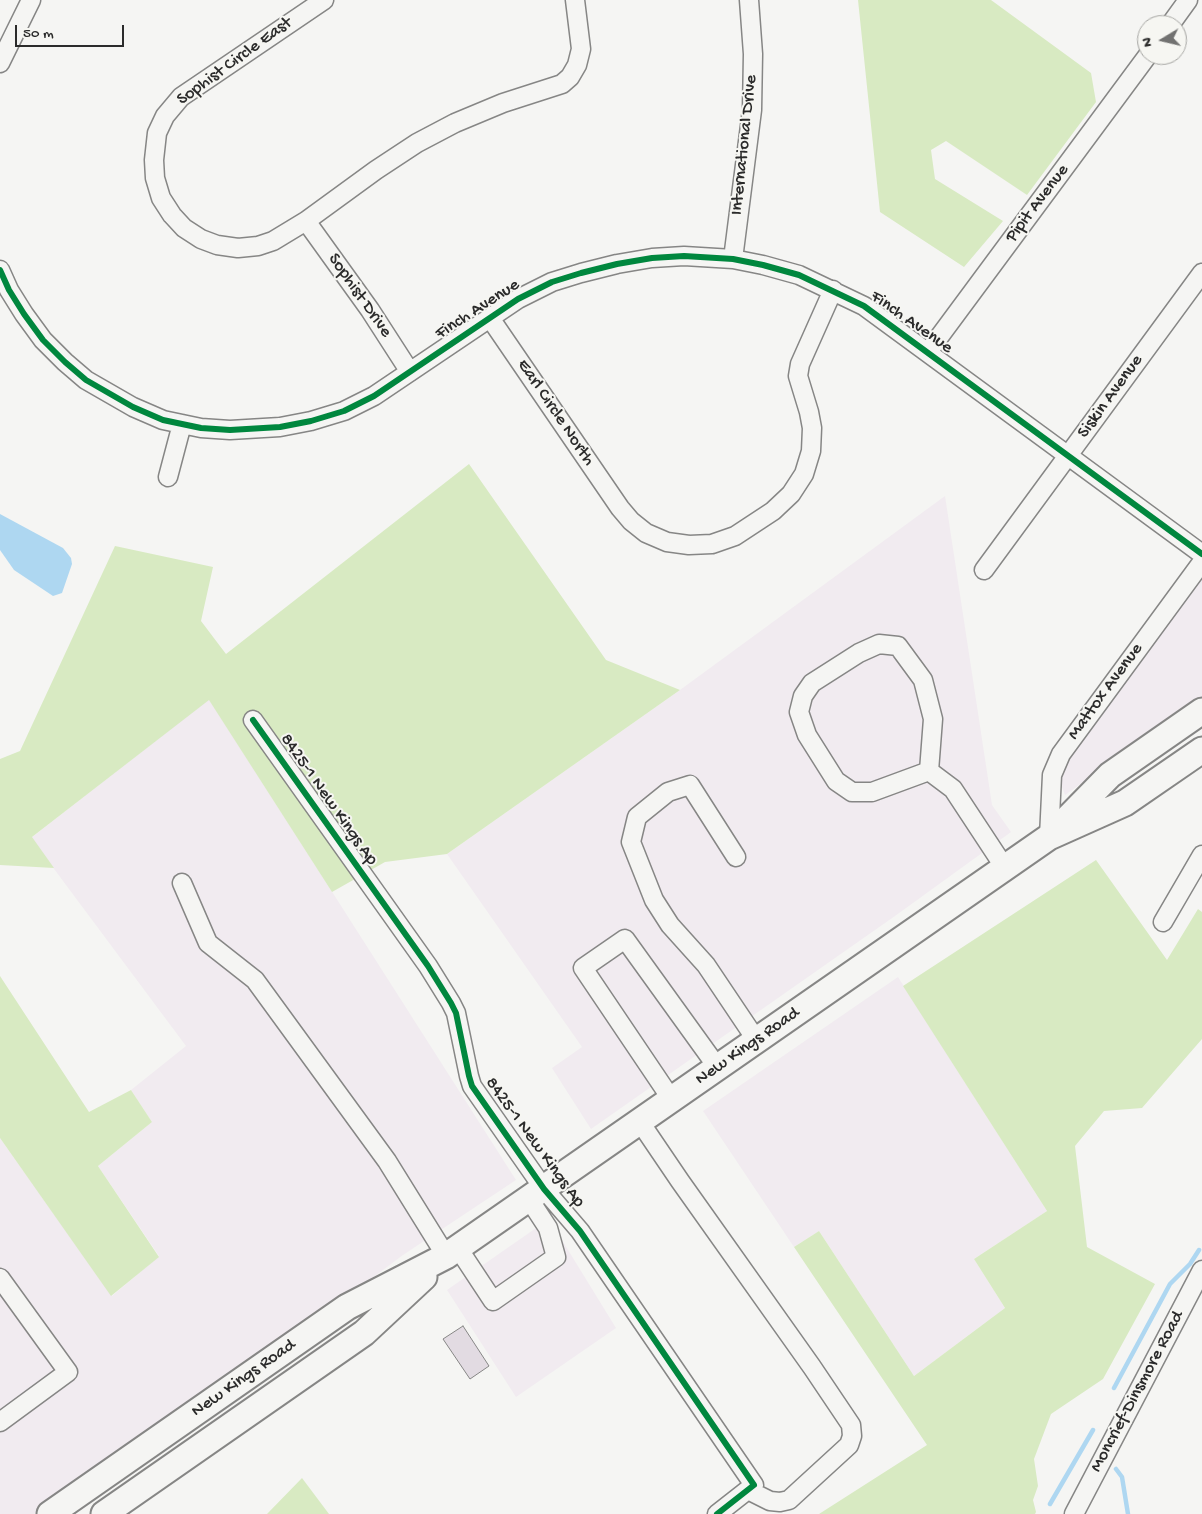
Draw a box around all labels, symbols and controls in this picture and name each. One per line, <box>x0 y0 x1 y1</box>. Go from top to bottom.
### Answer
street label: Sophist Circle East <box>173 13 297 111</box>
scale bar <box>18 15 126 47</box>
north arrow <box>1137 15 1187 65</box>
text: 50 m <box>23 25 54 43</box>
text: N <box>1139 36 1157 48</box>
street label: International Drive <box>727 74 763 216</box>
street label: Pipit Avenue <box>1002 161 1074 247</box>
street label: Sophist Drive <box>322 250 396 342</box>
street label: Finch Avenue <box>432 275 524 345</box>
street label: Finch Avenue <box>866 287 956 359</box>
street label: Siskin Avenue <box>1074 351 1148 443</box>
street label: Earl Circle North <box>511 356 599 470</box>
street label: Mattox Avenue <box>1064 639 1148 745</box>
street label: 8425-1 New Kings Ap <box>274 730 382 870</box>
street label: New Kings Road <box>692 1003 804 1091</box>
street label: 8425-1 New Kings Ap <box>479 1074 589 1212</box>
street label: Moncrief-Dinsmore Road <box>1086 1308 1190 1476</box>
street label: New Kings Road <box>188 1335 300 1423</box>

